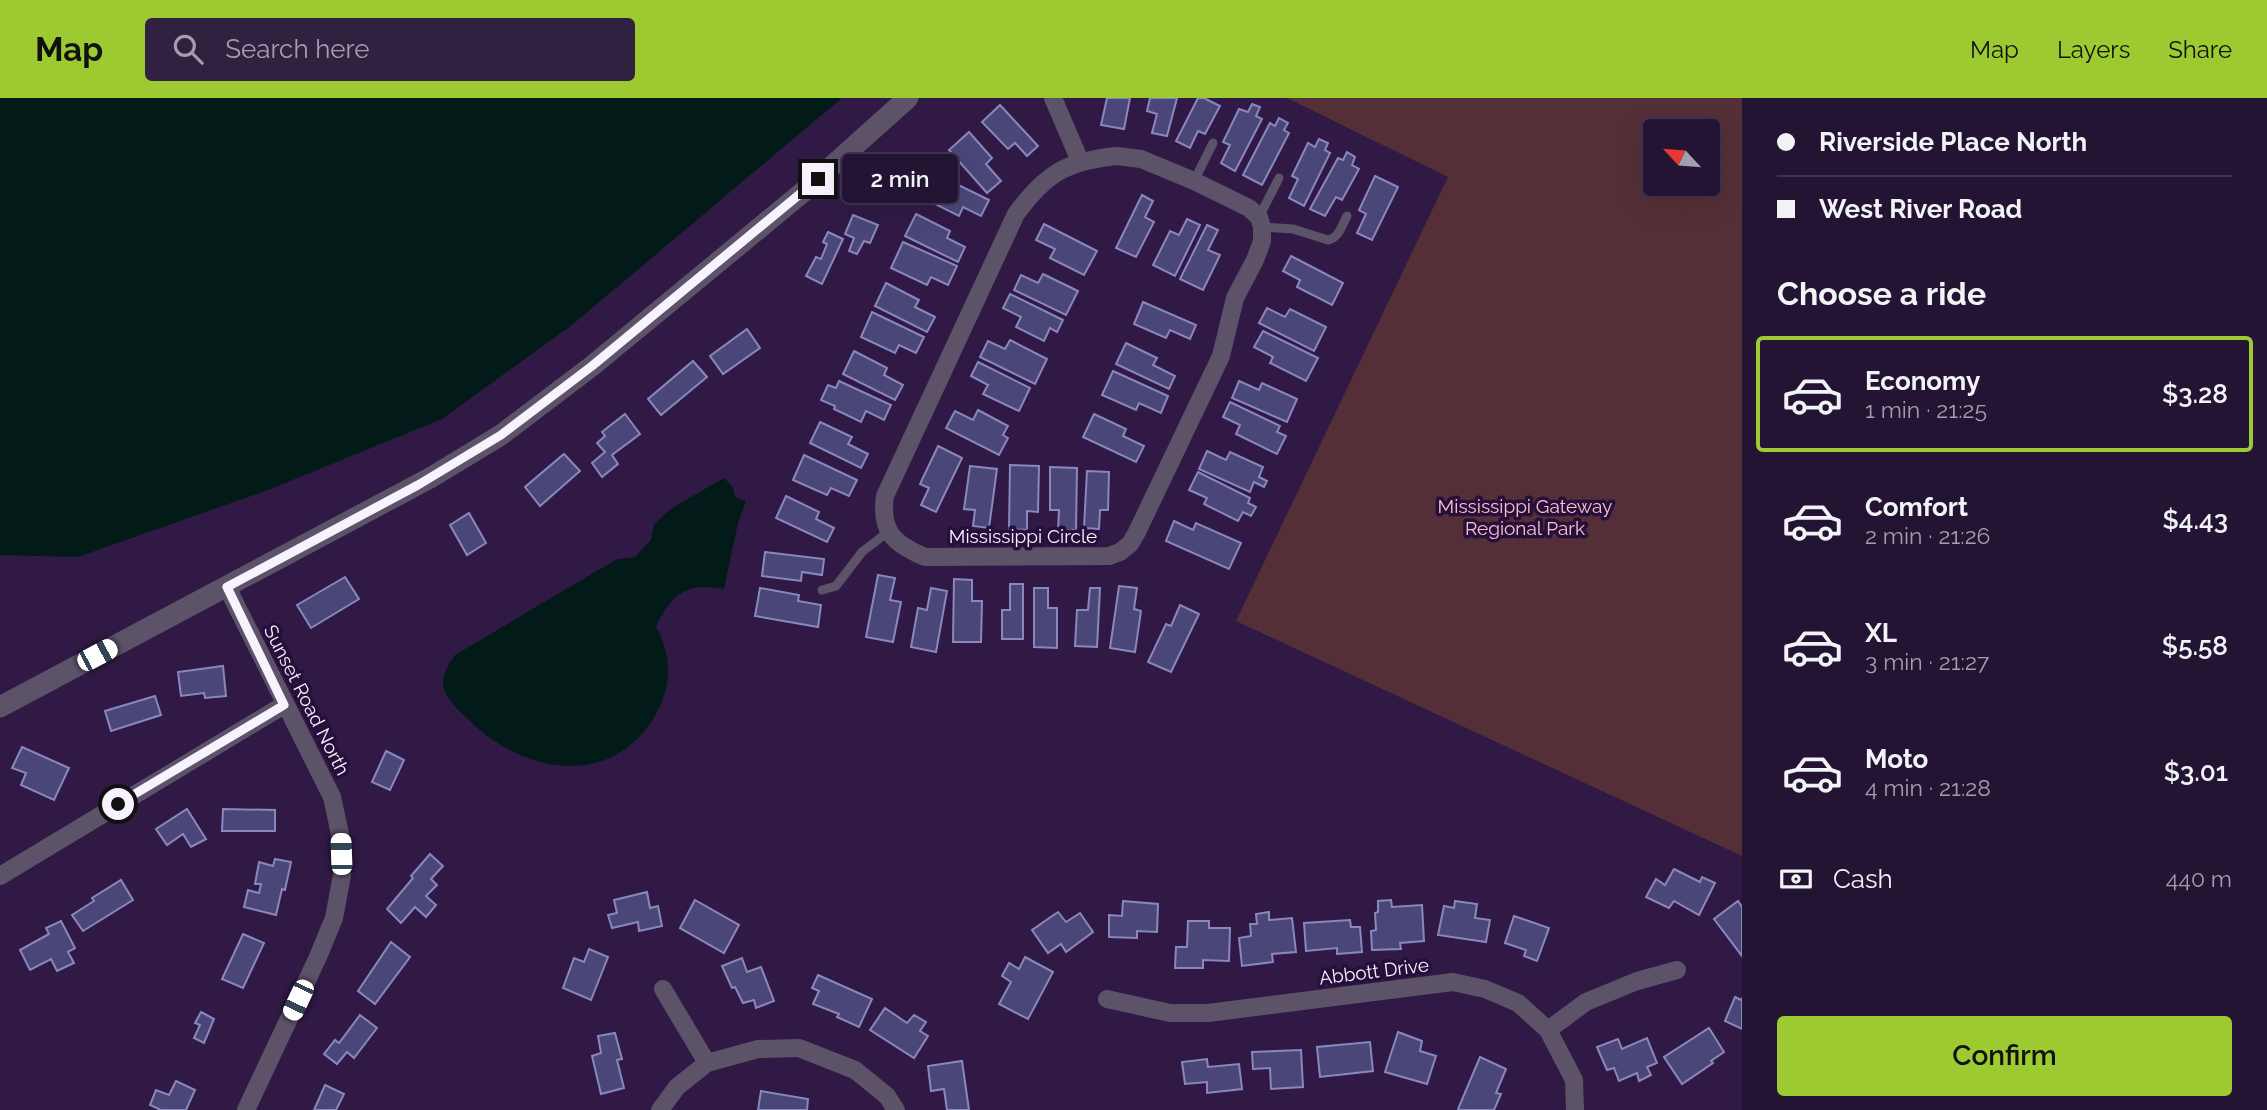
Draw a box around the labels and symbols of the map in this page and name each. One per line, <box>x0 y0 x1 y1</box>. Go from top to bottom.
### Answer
north arrow <box>1643 119 1720 196</box>
callout: 2 min <box>842 154 958 204</box>
route end <box>802 163 834 195</box>
park label: Mississippi Gateway Regional Park <box>1438 495 1612 539</box>
street label: Mississippi Circle <box>949 525 1097 547</box>
street label: Sunset Road North <box>260 621 354 779</box>
car <box>74 636 121 674</box>
route start <box>102 788 134 820</box>
car <box>330 833 353 875</box>
street label: Abbott Drive <box>1318 953 1430 989</box>
car <box>280 977 317 1023</box>

